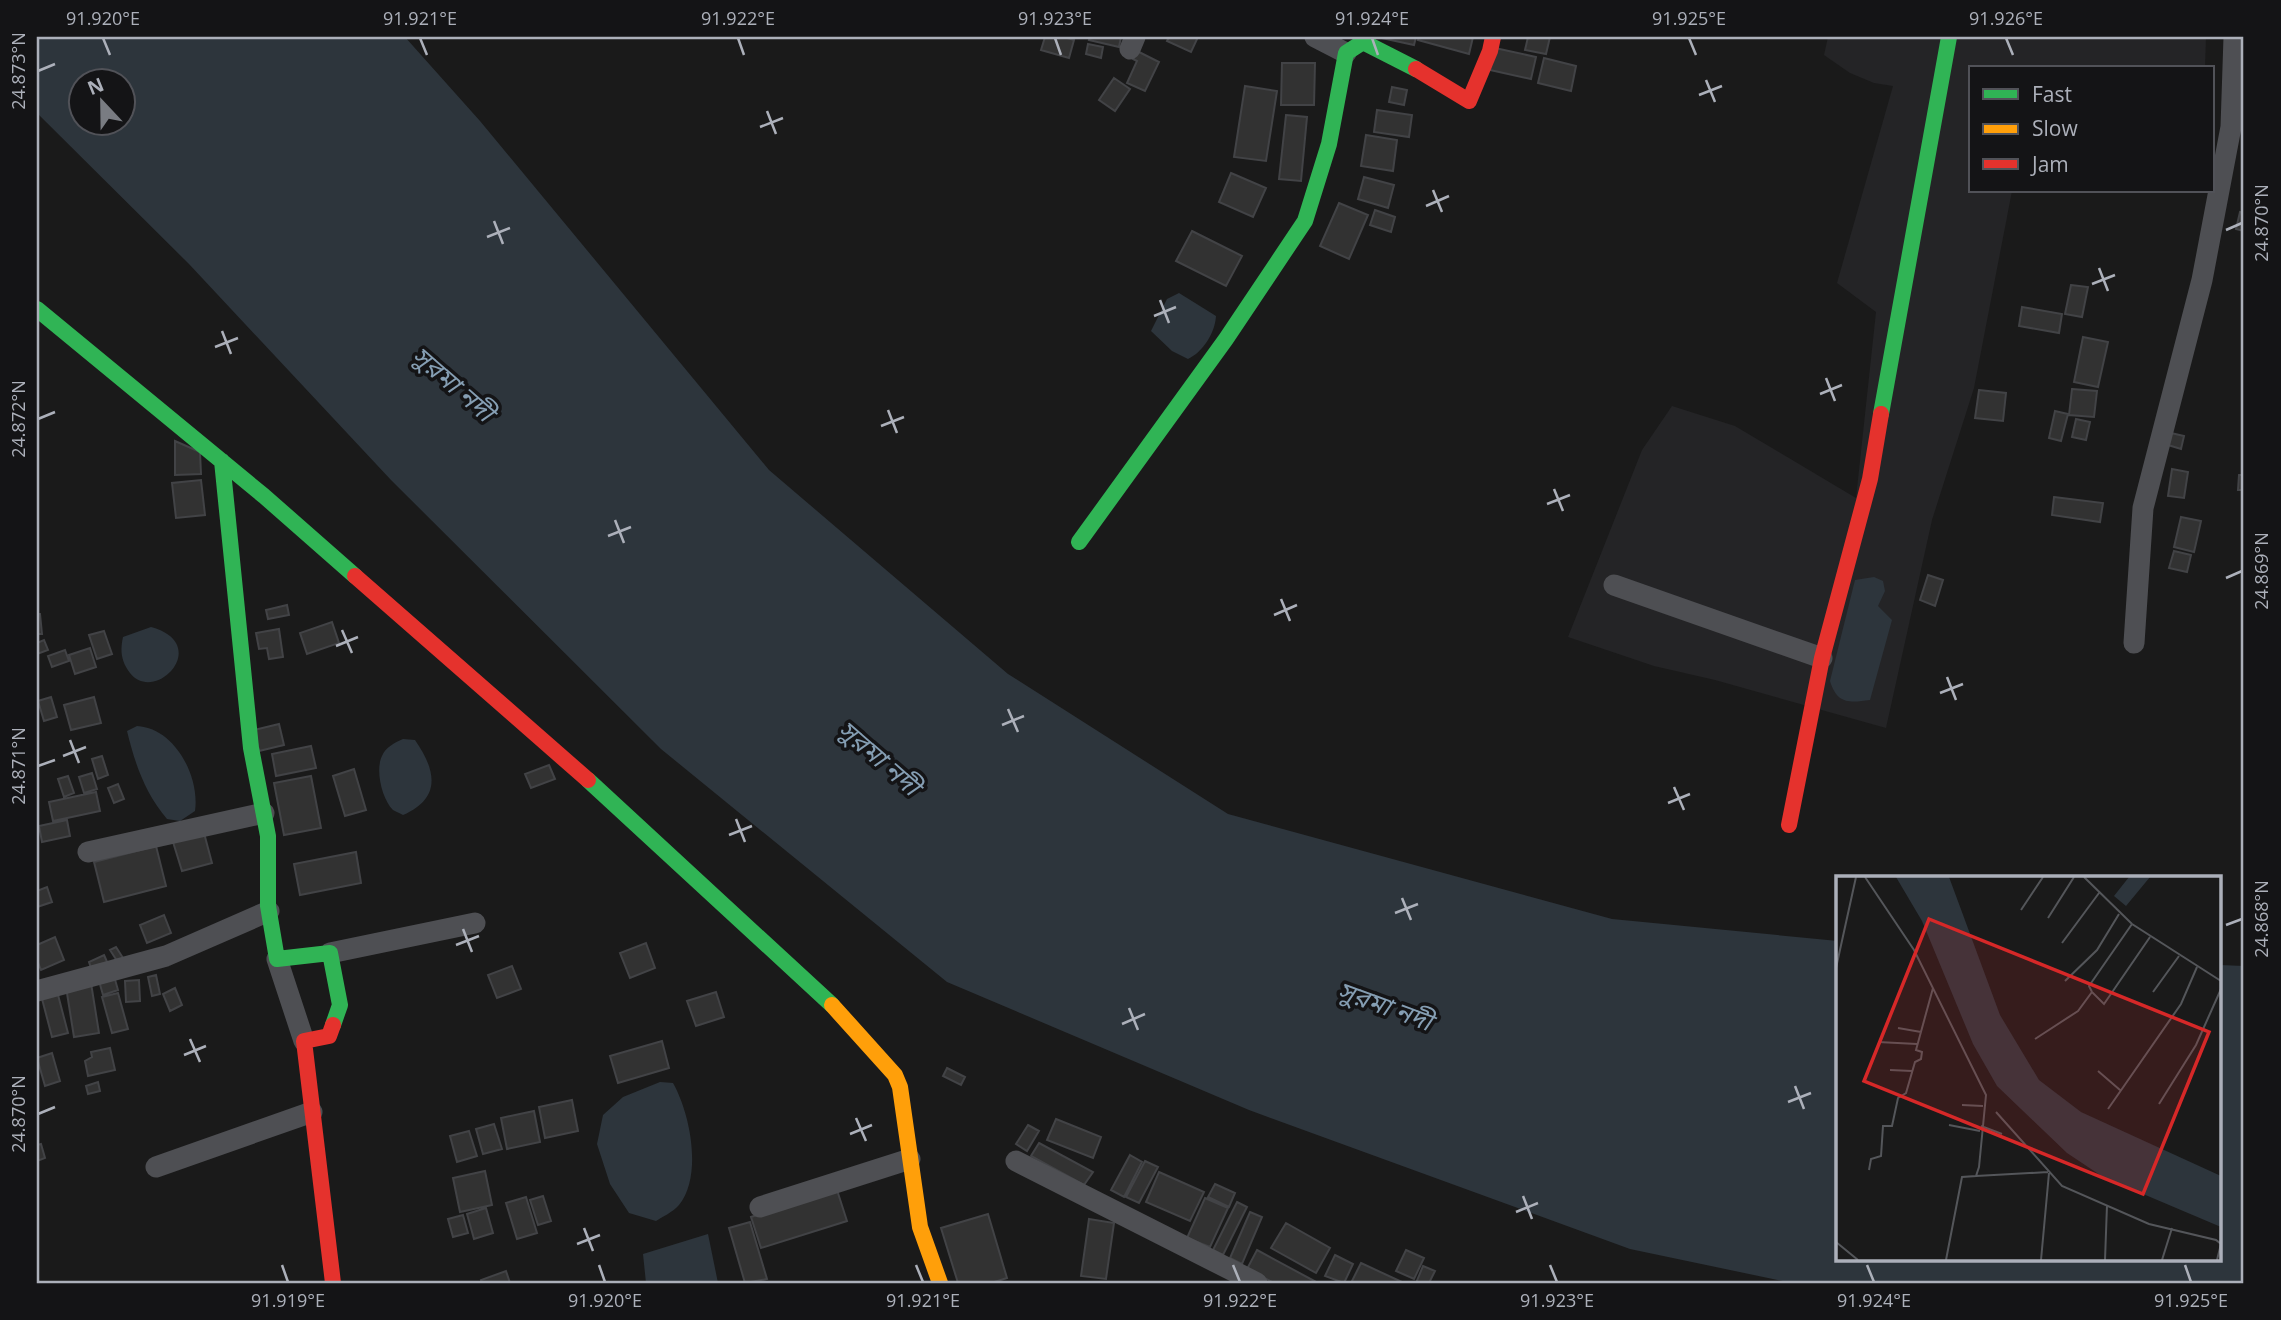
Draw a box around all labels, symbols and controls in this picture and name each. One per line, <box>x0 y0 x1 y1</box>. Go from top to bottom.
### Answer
text: 91.920°E <box>66 6 140 30</box>
text: 91.921°E <box>383 6 457 30</box>
text: 91.922°E <box>701 6 775 30</box>
text: 91.923°E <box>1018 6 1092 30</box>
text: 91.924°E <box>1335 6 1409 30</box>
text: 91.925°E <box>1652 6 1726 30</box>
text: 91.926°E <box>1969 6 2043 30</box>
text: 24.873°N <box>6 32 30 110</box>
north arrow <box>66 66 136 136</box>
legend <box>1969 66 2214 192</box>
text: N <box>84 71 108 101</box>
text: Fast <box>2032 80 2072 108</box>
text: Slow <box>2032 114 2078 142</box>
text: Jam <box>2030 150 2069 178</box>
text: 24.870°N <box>2249 184 2273 262</box>
water label: সুরমা নদী <box>405 337 506 432</box>
text: 24.872°N <box>6 380 30 458</box>
text: 24.869°N <box>2249 532 2273 610</box>
water label: সুরমা নদী <box>831 711 932 806</box>
text: 24.871°N <box>6 727 30 805</box>
inset map <box>1836 876 2222 1260</box>
text: 24.868°N <box>2249 880 2273 958</box>
water label: সুরমা নদী <box>1333 971 1442 1041</box>
text: 24.870°N <box>6 1075 30 1153</box>
text: 91.919°E <box>251 1288 325 1312</box>
text: 91.920°E <box>568 1288 642 1312</box>
text: 91.921°E <box>886 1288 960 1312</box>
text: 91.922°E <box>1203 1288 1277 1312</box>
text: 91.923°E <box>1520 1288 1594 1312</box>
text: 91.924°E <box>1837 1288 1911 1312</box>
text: 91.925°E <box>2154 1288 2228 1312</box>

